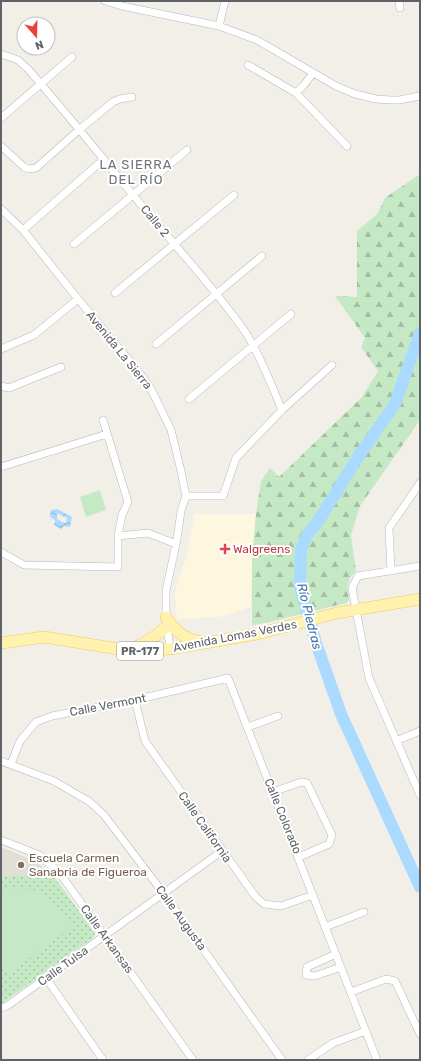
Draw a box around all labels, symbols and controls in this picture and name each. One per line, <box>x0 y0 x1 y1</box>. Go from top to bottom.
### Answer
north arrow <box>16 16 56 56</box>
text: N <box>33 37 45 52</box>
district label: LA SIERRA DEL RÍO <box>99 157 173 187</box>
street label: Calle 2 <box>138 202 172 240</box>
street label: Avenida La Sierra <box>83 308 155 392</box>
place label: Walgreens <box>233 542 290 556</box>
marker: Walgreens <box>220 544 230 554</box>
water label: Río Piedras <box>294 581 325 651</box>
street label: Avenida Lomas Verdes <box>172 617 298 655</box>
road number: PR-177 <box>117 642 163 660</box>
street label: Calle Vermont <box>69 691 148 719</box>
street label: Calle Colorado <box>262 776 304 856</box>
street label: Calle California <box>175 789 235 865</box>
place label: Escuela Carmen Sanabria de Figueroa <box>29 851 147 879</box>
marker: Escuela Carmen Sanabria de Figueroa <box>16 860 26 870</box>
street label: Calle Augusta <box>153 883 209 953</box>
street label: Calle Arkansas <box>77 902 137 976</box>
street label: Calle Tulsa <box>35 943 91 989</box>

